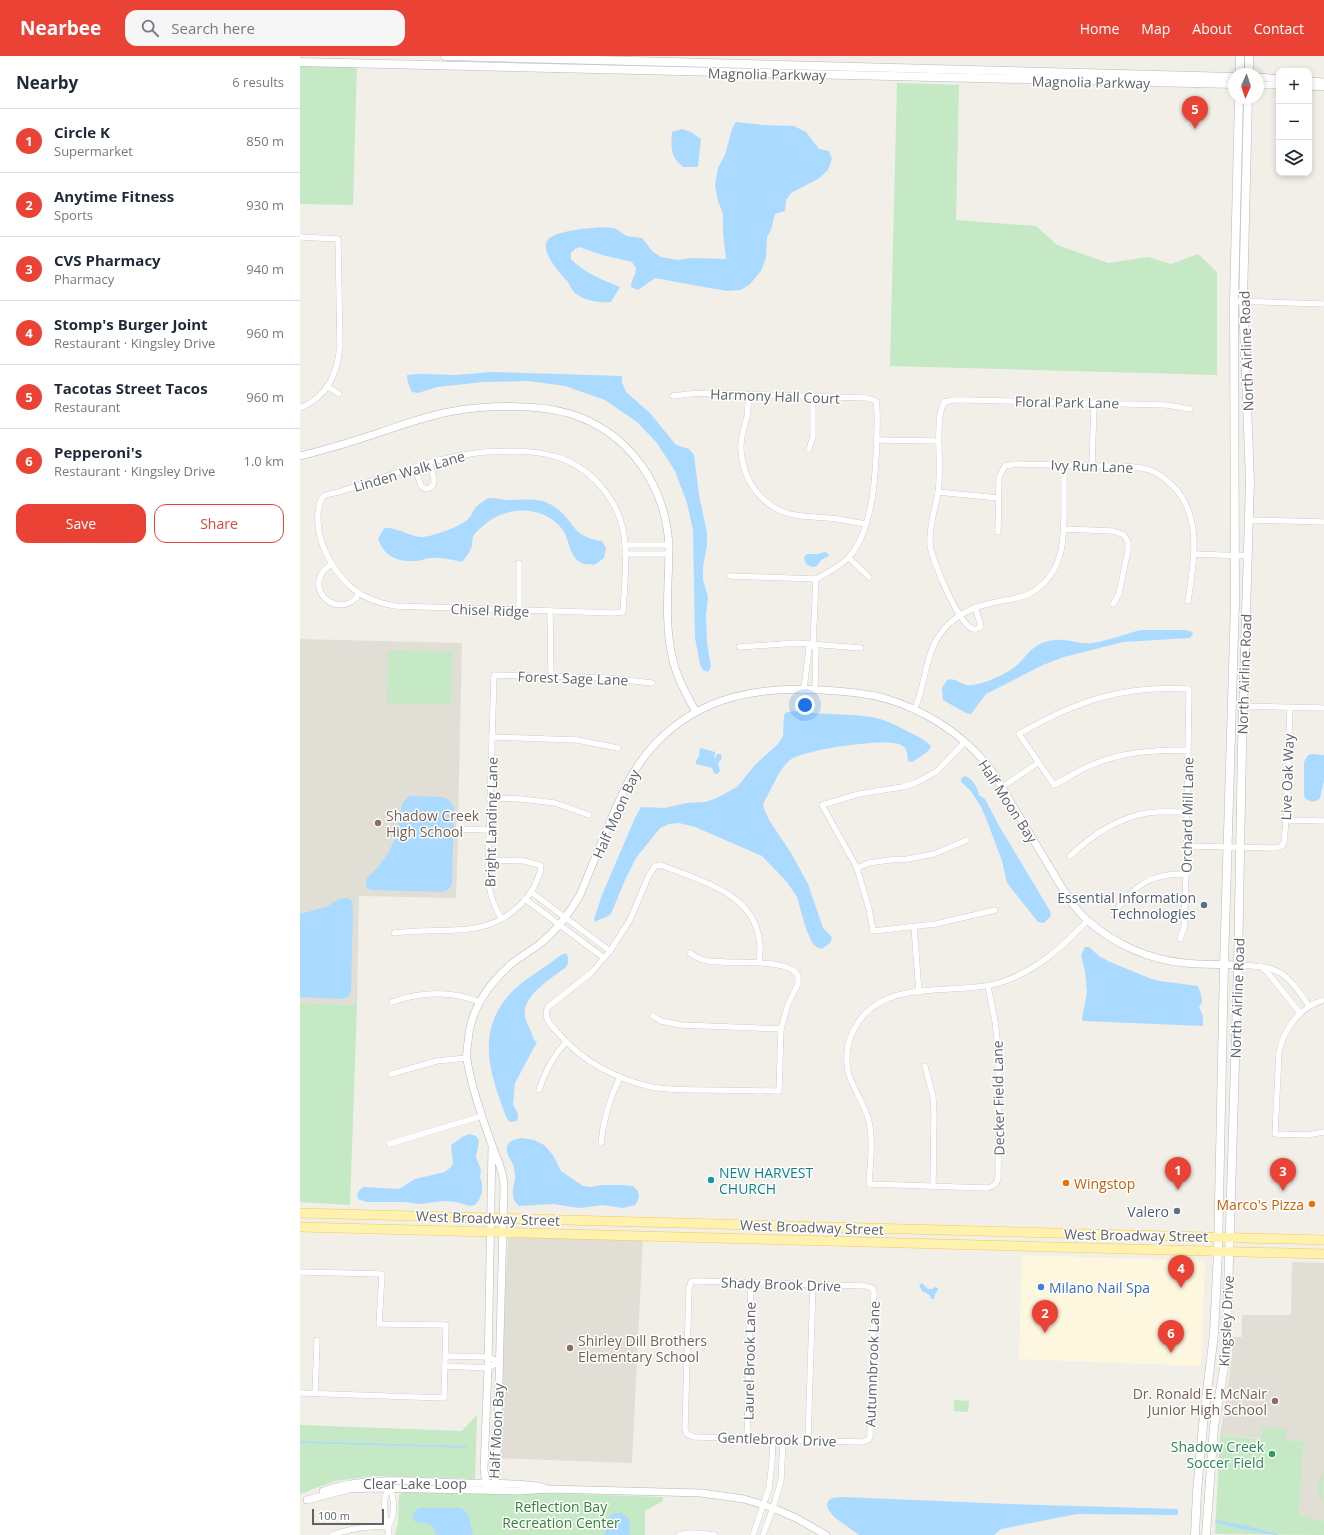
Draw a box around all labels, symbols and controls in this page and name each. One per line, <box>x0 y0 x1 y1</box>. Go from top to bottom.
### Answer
search box <box>125 10 405 46</box>
text: Nearbee <box>20 15 101 41</box>
icon: search <box>139 17 161 39</box>
text: Search here <box>171 18 255 38</box>
text: Home <box>1080 19 1119 38</box>
text: Map <box>1141 19 1170 38</box>
text: About <box>1192 19 1232 38</box>
text: Contact <box>1254 19 1304 38</box>
street label: Magnolia Parkway <box>708 63 827 85</box>
north arrow <box>1228 68 1264 104</box>
map controls <box>1276 68 1312 176</box>
button: + <box>1276 68 1312 104</box>
text: Nearby <box>16 71 78 94</box>
street label: Magnolia Parkway <box>1032 71 1151 93</box>
text: 6 results <box>232 73 284 91</box>
pin: 5 <box>1182 96 1208 129</box>
button: − <box>1276 104 1312 140</box>
text: Circle K <box>54 122 110 142</box>
text: 1 <box>25 132 33 150</box>
text: 850 m <box>246 132 284 150</box>
button: layers <box>1276 140 1312 176</box>
text: Supermarket <box>54 142 133 160</box>
text: Anytime Fitness <box>54 186 174 206</box>
text: 2 <box>25 196 33 214</box>
text: 930 m <box>246 196 284 214</box>
text: Sports <box>54 206 93 224</box>
text: CVS Pharmacy <box>54 250 161 270</box>
text: 3 <box>25 260 33 278</box>
text: 940 m <box>246 260 284 278</box>
text: Pharmacy <box>54 270 114 288</box>
street label: North Airline Road <box>1234 290 1258 412</box>
text: Stomp's Burger Joint <box>54 314 208 334</box>
text: 4 <box>25 324 33 342</box>
text: 960 m <box>246 324 284 342</box>
text: Restaurant · Kingsley Drive <box>54 334 215 352</box>
text: Tacotas Street Tacos <box>54 378 208 398</box>
street label: Harmony Hall Court <box>710 384 840 408</box>
text: 5 <box>25 388 33 406</box>
text: 960 m <box>246 388 284 406</box>
street label: Floral Park Lane <box>1015 392 1119 412</box>
text: Restaurant <box>54 398 121 416</box>
text: Pepperoni's <box>54 442 142 462</box>
street label: Linden Walk Lane <box>351 446 467 496</box>
text: 6 <box>25 452 33 470</box>
text: 1.0 km <box>243 452 284 470</box>
street label: Ivy Run Lane <box>1050 455 1134 477</box>
text: Restaurant · Kingsley Drive <box>54 462 215 480</box>
button: Save <box>16 504 146 543</box>
button: Share <box>154 504 284 543</box>
street label: Chisel Ridge <box>450 599 530 621</box>
street label: North Airline Road <box>1232 613 1256 735</box>
street label: Forest Sage Lane <box>517 667 629 689</box>
your location <box>795 695 815 715</box>
street label: Live Oak Way <box>1276 732 1298 821</box>
street label: Half Moon Bay <box>974 756 1043 847</box>
street label: Bright Landing Lane <box>480 757 502 887</box>
street label: Orchard Mill Lane <box>1176 757 1198 873</box>
street label: Half Moon Bay <box>588 766 644 861</box>
place label: Shadow Creek High School <box>386 806 480 841</box>
marker: Shadow Creek High School <box>373 818 383 828</box>
place label: Essential Information Technologies <box>1057 888 1196 923</box>
marker: Essential Information Technologies <box>1199 900 1209 910</box>
street label: North Airline Road <box>1225 937 1249 1059</box>
street label: Decker Field Lane <box>987 1040 1009 1156</box>
pin: 1 <box>1165 1157 1191 1190</box>
pin: 3 <box>1270 1158 1296 1191</box>
place label: NEW HARVEST CHURCH <box>719 1163 814 1198</box>
place label: Wingstop <box>1074 1174 1135 1193</box>
marker: NEW HARVEST CHURCH <box>706 1175 716 1185</box>
marker: Wingstop <box>1061 1178 1071 1188</box>
place label: Marco's Pizza <box>1217 1195 1304 1214</box>
marker: Marco's Pizza <box>1307 1199 1317 1209</box>
place label: Valero <box>1127 1202 1169 1221</box>
street label: West Broadway Street <box>416 1206 560 1230</box>
marker: Valero <box>1172 1206 1182 1216</box>
street label: West Broadway Street <box>740 1215 884 1239</box>
street label: West Broadway Street <box>1064 1224 1208 1246</box>
pin: 4 <box>1168 1255 1194 1288</box>
street label: Shady Brook Drive <box>721 1272 841 1296</box>
street label: Kingsley Drive <box>1214 1275 1238 1367</box>
place label: Milano Nail Spa <box>1049 1278 1150 1297</box>
marker: Milano Nail Spa <box>1036 1282 1046 1292</box>
street label: Autumnbrook Lane <box>860 1300 884 1427</box>
pin: 2 <box>1032 1300 1058 1333</box>
street label: Laurel Brook Lane <box>738 1301 760 1420</box>
pin: 6 <box>1158 1320 1184 1353</box>
place label: Shirley Dill Brothers Elementary School <box>578 1331 707 1366</box>
marker: Shirley Dill Brothers Elementary School <box>565 1343 575 1353</box>
street label: Half Moon Bay <box>484 1382 508 1479</box>
place label: Dr. Ronald E. McNair Junior High School <box>1133 1384 1267 1419</box>
marker: Dr. Ronald E. McNair Junior High School <box>1270 1396 1280 1406</box>
street label: Gentlebrook Drive <box>717 1427 837 1451</box>
place label: Shadow Creek Soccer Field <box>1171 1437 1265 1472</box>
marker: Shadow Creek Soccer Field <box>1267 1449 1277 1459</box>
street label: Clear Lake Loop <box>363 1474 467 1493</box>
park label: Reflection Bay Recreation Center <box>502 1497 620 1532</box>
scale bar <box>312 1507 384 1526</box>
text: 100 m <box>318 1508 350 1523</box>

